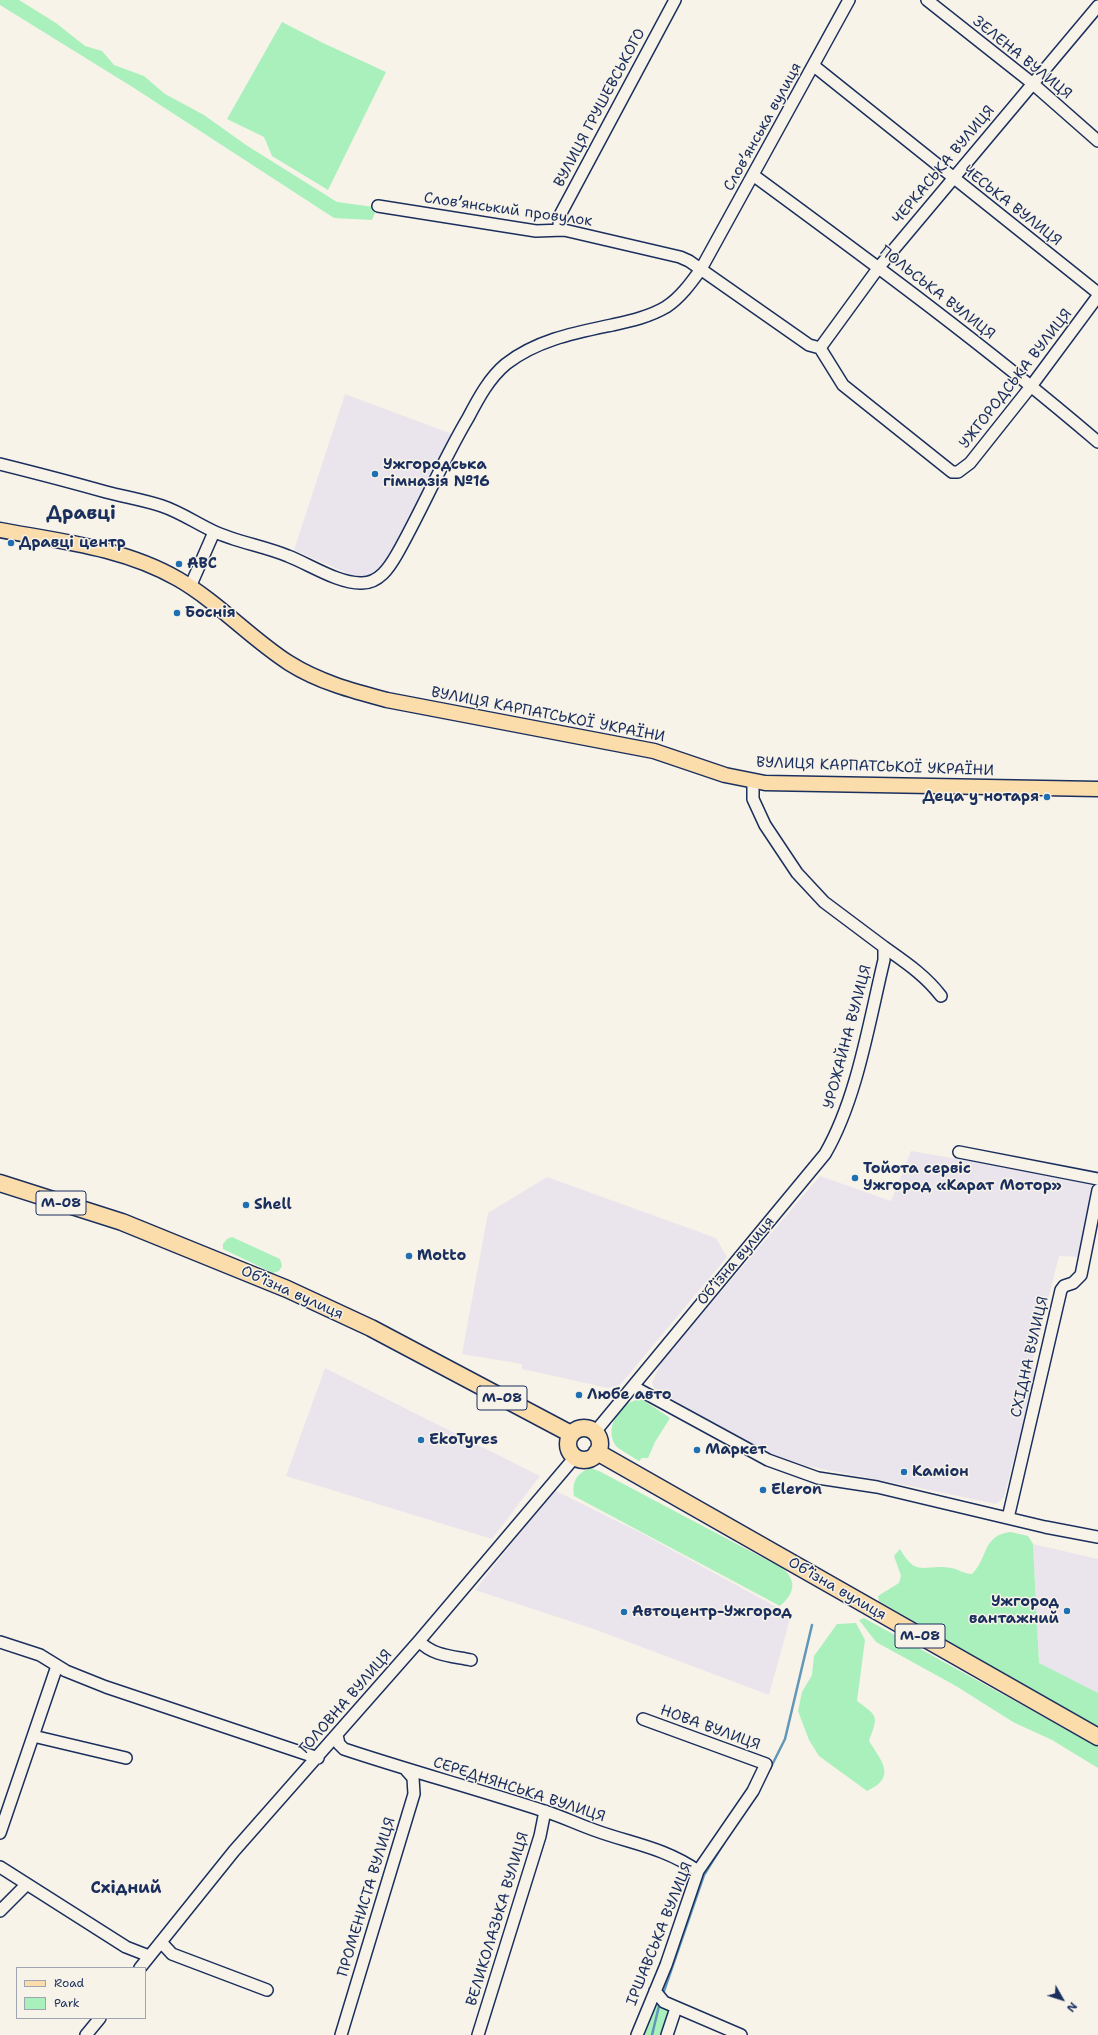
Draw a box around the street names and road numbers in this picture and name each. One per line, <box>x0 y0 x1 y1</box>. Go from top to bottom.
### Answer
street label: ЗЕЛЕНА ВУЛИЦЯ <box>969 12 1075 104</box>
street label: ВУЛИЦЯ ГРУШЕВСЬКОГО <box>550 26 650 190</box>
street label: Словʼянська вулиця <box>720 60 806 194</box>
street label: ЧЕРКАСЬКА ВУЛИЦЯ <box>889 102 999 228</box>
street label: ЧЕСЬКА ВУЛИЦЯ <box>959 162 1065 250</box>
street label: Словʼянський провулок <box>422 189 594 231</box>
street label: ПОЛЬСЬКА ВУЛИЦЯ <box>876 242 998 344</box>
street label: УЖГОРОДСЬКА ВУЛИЦЯ <box>956 306 1076 452</box>
street label: ВУЛИЦЯ КАРПАТСЬКОЇ УКРАЇНИ <box>429 683 667 747</box>
street label: ВУЛИЦЯ КАРПАТСЬКОЇ УКРАЇНИ <box>756 754 994 780</box>
street label: УРОЖАЙНА ВУЛИЦЯ <box>820 963 876 1111</box>
road number: М-08 <box>36 1191 86 1215</box>
street label: Обʼїзна вулиця <box>694 1213 778 1309</box>
street label: Обʼїзна вулиця <box>238 1262 346 1324</box>
street label: СХІДНА ВУЛИЦЯ <box>1007 1295 1053 1419</box>
road number: М-08 <box>477 1386 527 1410</box>
street label: Обʼїзна вулиця <box>785 1554 889 1624</box>
road number: М-08 <box>895 1624 945 1648</box>
street label: ГОЛОВНА ВУЛИЦЯ <box>296 1646 396 1758</box>
street label: НОВА ВУЛИЦЯ <box>657 1702 763 1754</box>
street label: СЕРЕДНЯНСЬКА ВУЛИЦЯ <box>431 1754 607 1826</box>
street label: ПРОМЕНИСТА ВУЛИЦЯ <box>334 1815 400 1979</box>
street label: ВЕЛИКОЛАЗЬКА ВУЛИЦЯ <box>463 1830 533 2008</box>
street label: ІРШАВСЬКА ВУЛИЦЯ <box>623 1860 697 2008</box>

